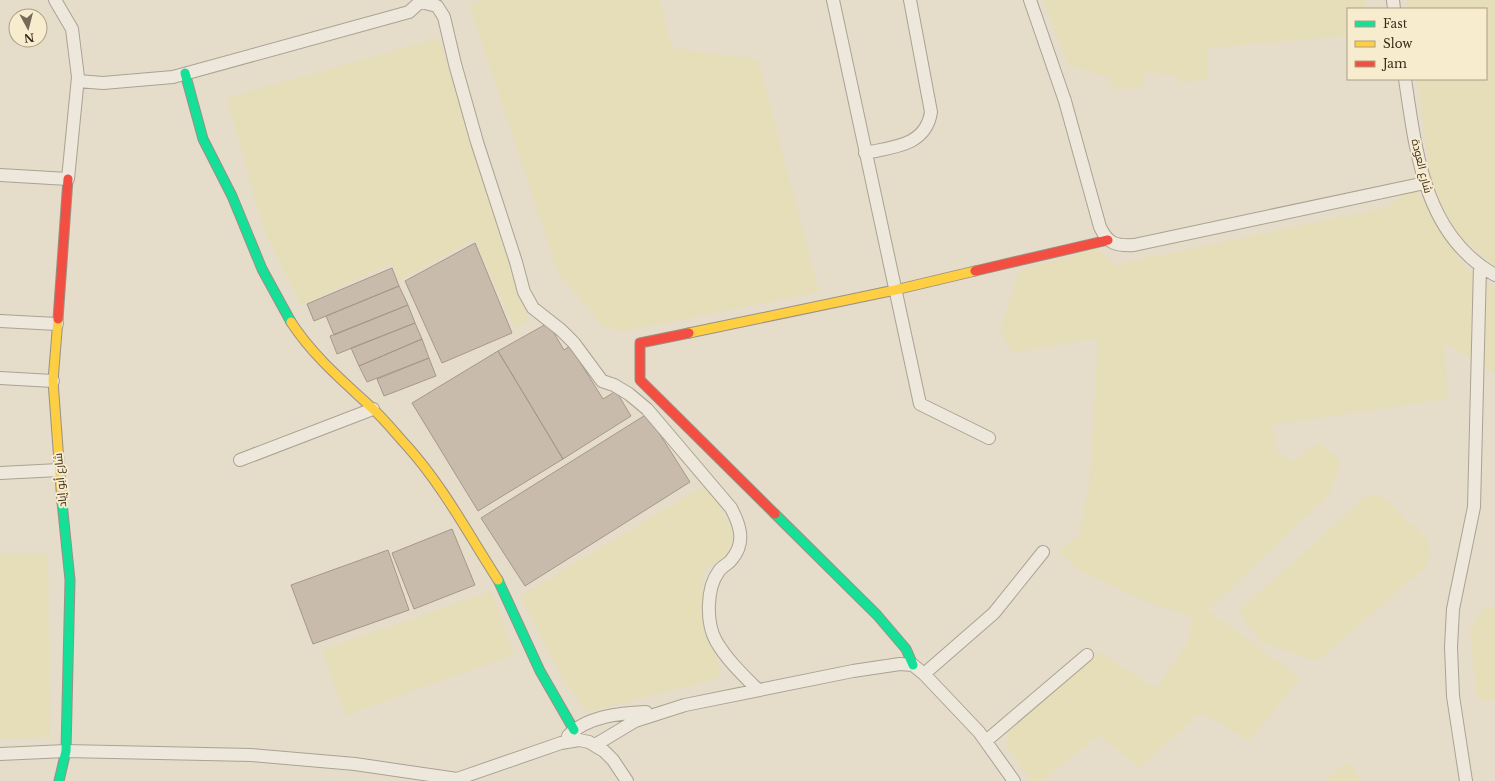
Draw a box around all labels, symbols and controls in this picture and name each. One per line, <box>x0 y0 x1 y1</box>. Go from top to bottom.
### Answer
north arrow <box>8 8 48 48</box>
legend <box>1347 8 1487 80</box>
text: Fast <box>1383 16 1408 31</box>
text: N <box>23 30 35 46</box>
text: Slow <box>1383 36 1413 51</box>
text: Jam <box>1381 56 1407 71</box>
street label: شارع العودة <box>1408 137 1436 195</box>
street label: شارع أبو إياد <box>51 452 70 508</box>

